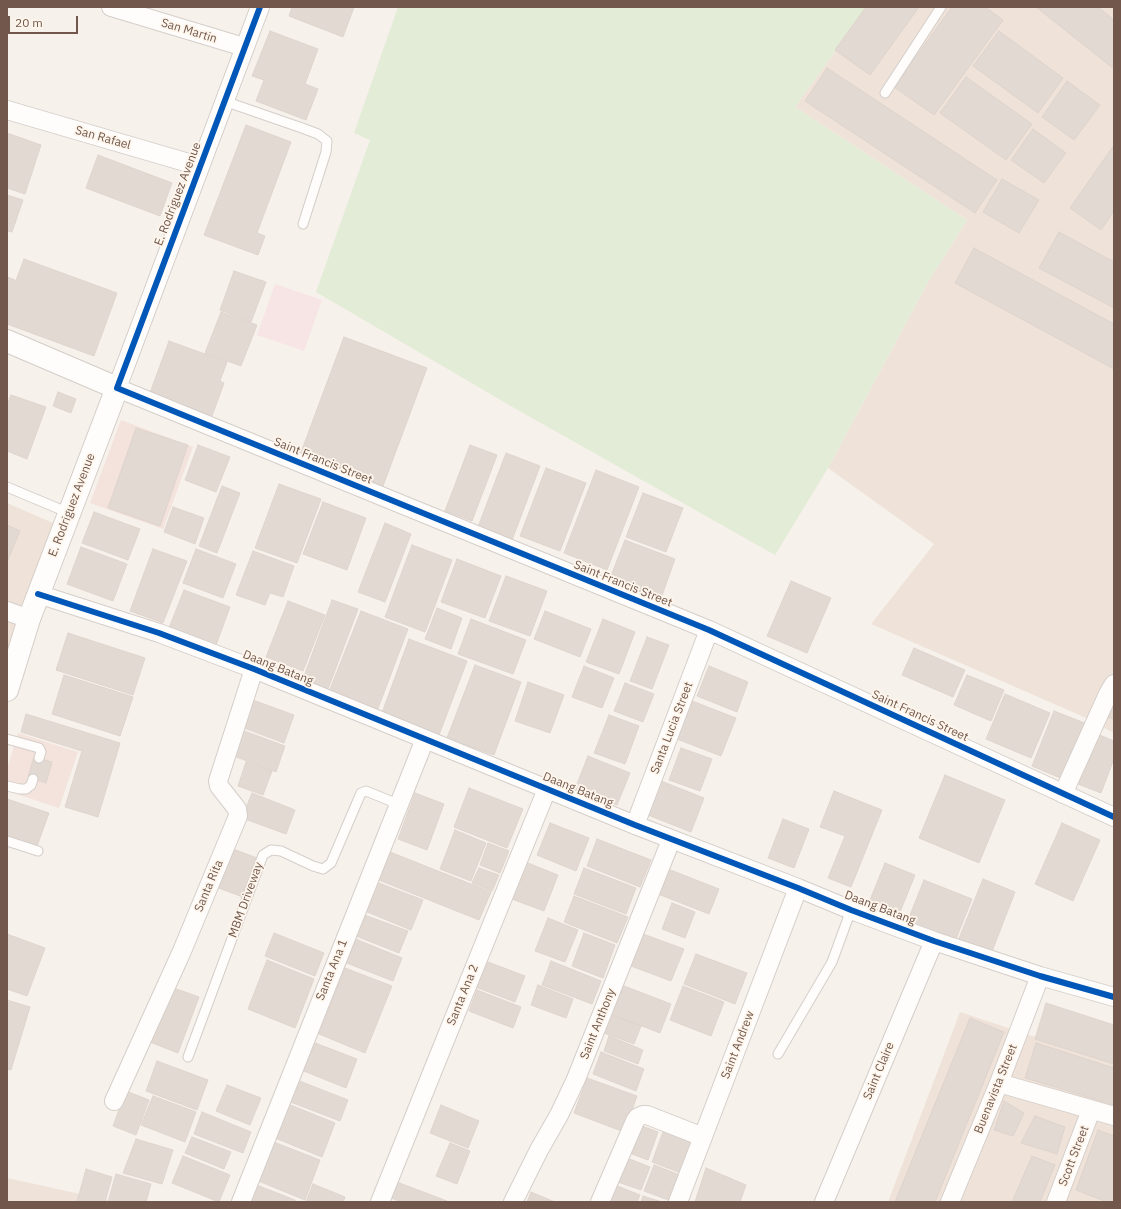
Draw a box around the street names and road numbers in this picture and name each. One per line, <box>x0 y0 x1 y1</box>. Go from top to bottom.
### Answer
street label: San Martin <box>159 16 219 46</box>
street label: San Rafael <box>74 123 132 153</box>
street label: E. Rodriguez Avenue <box>152 140 204 248</box>
street label: Saint Francis Street <box>272 435 374 487</box>
street label: E. Rodriguez Avenue <box>46 451 98 559</box>
street label: Saint Francis Street <box>572 558 674 610</box>
street label: Daang Batang <box>241 647 315 689</box>
street label: Santa Lucia Street <box>648 680 696 776</box>
street label: Saint Francis Street <box>869 687 971 745</box>
street label: Daang Batang <box>541 769 615 811</box>
street label: Santa Rita <box>192 858 226 914</box>
street label: MBM Driveway <box>226 860 266 940</box>
street label: Daang Batang <box>842 888 918 928</box>
street label: Santa Ana 1 <box>313 937 351 1003</box>
street label: Santa Ana 2 <box>444 962 482 1028</box>
street label: Saint Anthony <box>577 986 619 1062</box>
street label: Saint Andrew <box>718 1009 758 1081</box>
street label: Saint Claire <box>860 1040 898 1102</box>
street label: Buenavista Street <box>971 1042 1021 1136</box>
street label: Scott Street <box>1056 1124 1092 1188</box>

